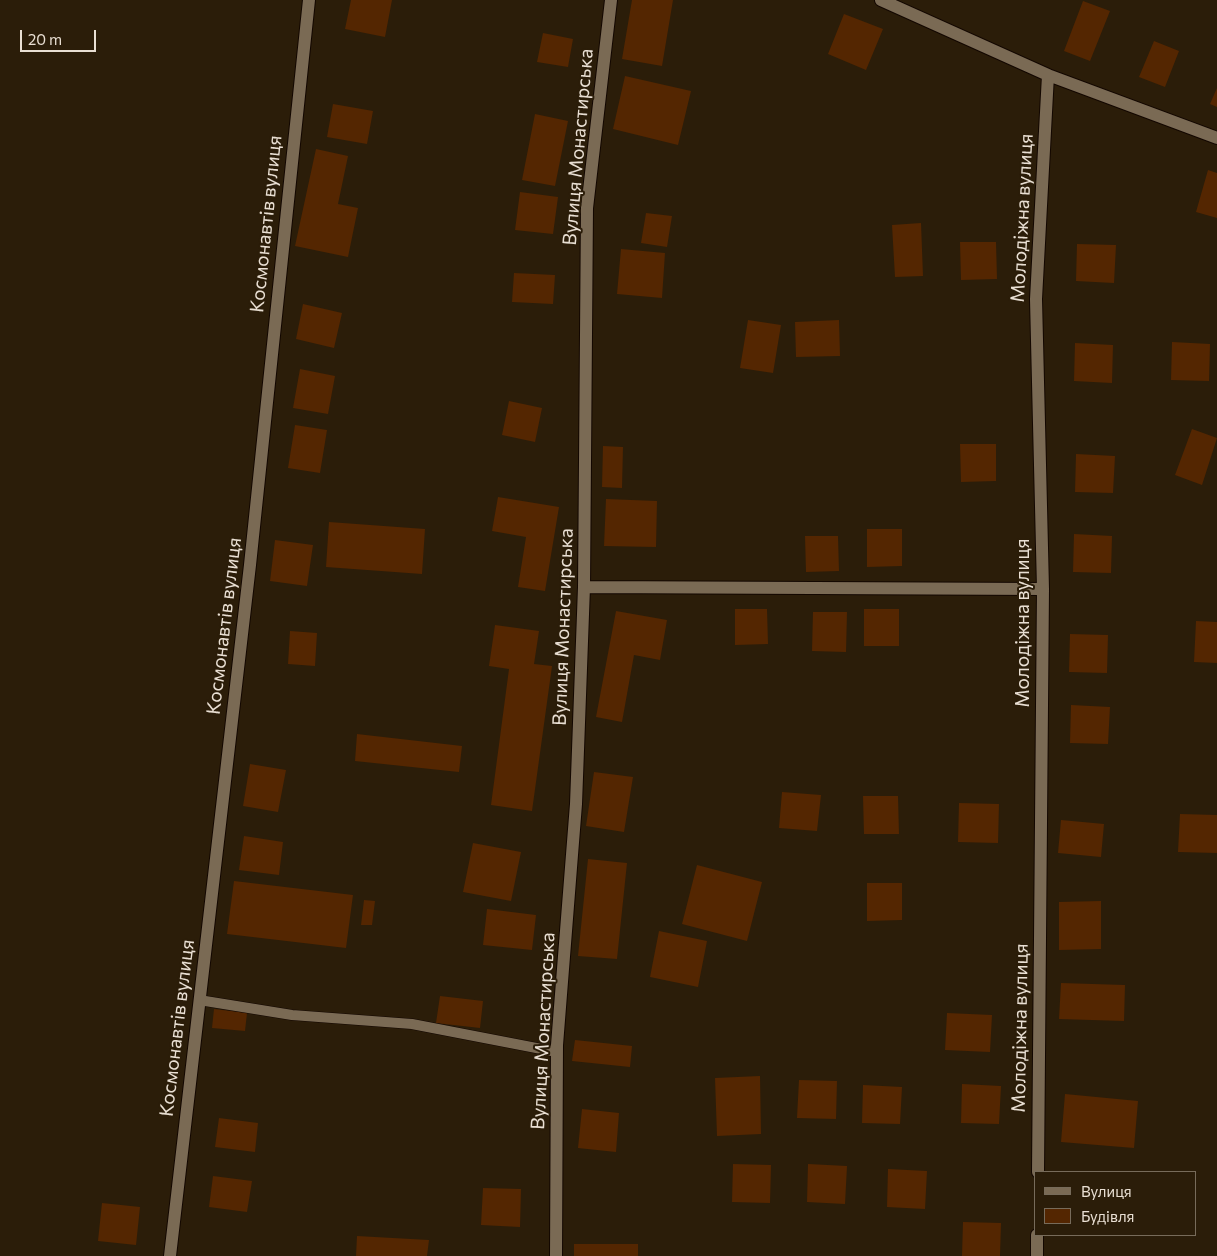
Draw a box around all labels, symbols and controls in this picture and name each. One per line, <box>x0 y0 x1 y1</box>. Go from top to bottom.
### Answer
scale bar <box>22 20 99 52</box>
text: 20 m <box>28 30 62 48</box>
street label: Вулиця Монастирська <box>558 48 598 246</box>
street label: Молодіжна вулиця <box>1006 133 1038 303</box>
street label: Космонавтів вулиця <box>245 134 287 314</box>
street label: Вулиця Монастирська <box>548 528 578 726</box>
street label: Космонавтів вулиця <box>202 536 246 716</box>
street label: Молодіжна вулиця <box>1012 538 1034 708</box>
street label: Вулиця Монастирська <box>526 932 560 1130</box>
street label: Космонавтів вулиця <box>155 938 199 1118</box>
street label: Молодіжна вулиця <box>1007 943 1033 1113</box>
legend <box>1034 1171 1197 1236</box>
text: Вулиця <box>1081 1182 1132 1200</box>
text: Будівля <box>1081 1207 1134 1225</box>

